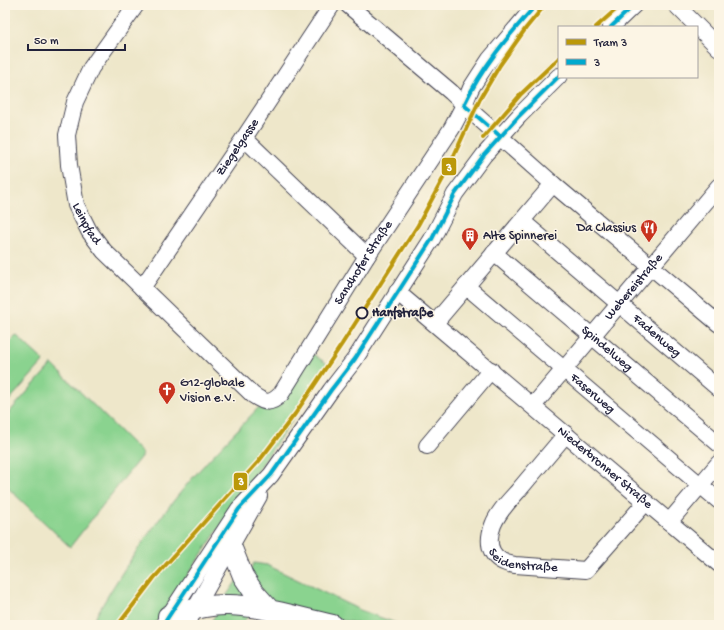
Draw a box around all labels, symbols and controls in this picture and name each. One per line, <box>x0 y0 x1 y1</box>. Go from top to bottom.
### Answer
scale bar <box>28 26 125 52</box>
legend <box>558 26 698 78</box>
text: 50 m <box>34 35 59 49</box>
text: Tram 3 <box>593 37 627 51</box>
text: 3 <box>593 57 600 71</box>
street label: Ziegelgasse <box>213 116 262 179</box>
line badge: 3 <box>441 157 457 176</box>
text: 3 <box>445 163 452 175</box>
street label: Leinpfad <box>69 200 105 249</box>
street label: Sandhofer Straße <box>331 217 396 308</box>
restaurant icon: Da Classius <box>639 218 659 243</box>
place label: Da Classius <box>576 221 637 236</box>
building icon: Alte Spinnerei <box>460 226 480 251</box>
place label: Alte Spinnerei <box>483 229 557 244</box>
street label: Webereistraße <box>601 250 666 323</box>
place label: Hanfstraße <box>372 305 435 321</box>
marker: Hanfstraße <box>355 306 369 320</box>
street label: Fadenweg <box>629 310 684 361</box>
street label: Spindelweg <box>578 323 636 375</box>
street label: Faserweg <box>566 370 618 417</box>
place label: G12-globale Vision e.V. <box>179 376 245 406</box>
church icon: G12-globale Vision e.V. <box>157 380 177 405</box>
street label: Niederbronner Straße <box>554 423 656 512</box>
line badge: 3 <box>233 472 248 491</box>
text: 3 <box>237 477 244 489</box>
street label: Seidenstraße <box>484 546 558 575</box>

